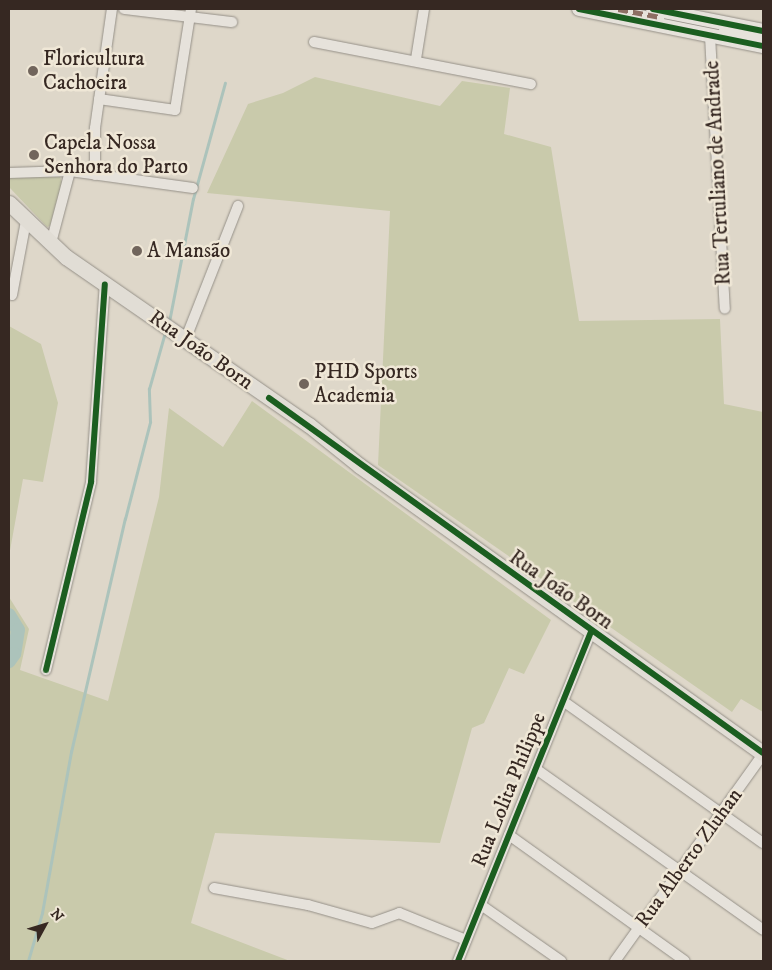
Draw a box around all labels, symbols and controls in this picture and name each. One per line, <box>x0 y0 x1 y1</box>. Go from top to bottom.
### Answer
place label: Floricultura Cachoeira <box>43 46 144 96</box>
street label: Rua Tertuliano de Andrade <box>700 60 736 286</box>
marker: Floricultura Cachoeira <box>27 65 39 77</box>
place label: Capela Nossa Senhora do Parto <box>44 130 188 180</box>
marker: Capela Nossa Senhora do Parto <box>28 149 40 161</box>
place label: A Mansão <box>147 238 230 264</box>
marker: A Mansão <box>131 245 143 257</box>
street label: Rua João Born <box>144 305 258 395</box>
place label: PHD Sports Academia <box>314 359 417 409</box>
marker: PHD Sports Academia <box>298 378 310 390</box>
street label: Rua João Born <box>504 545 618 635</box>
street label: Rua Lolita Philippe <box>466 709 552 871</box>
street label: Rua Alberto Zluhan <box>630 784 748 932</box>
north arrow <box>20 900 70 950</box>
text: N <box>46 905 67 926</box>

